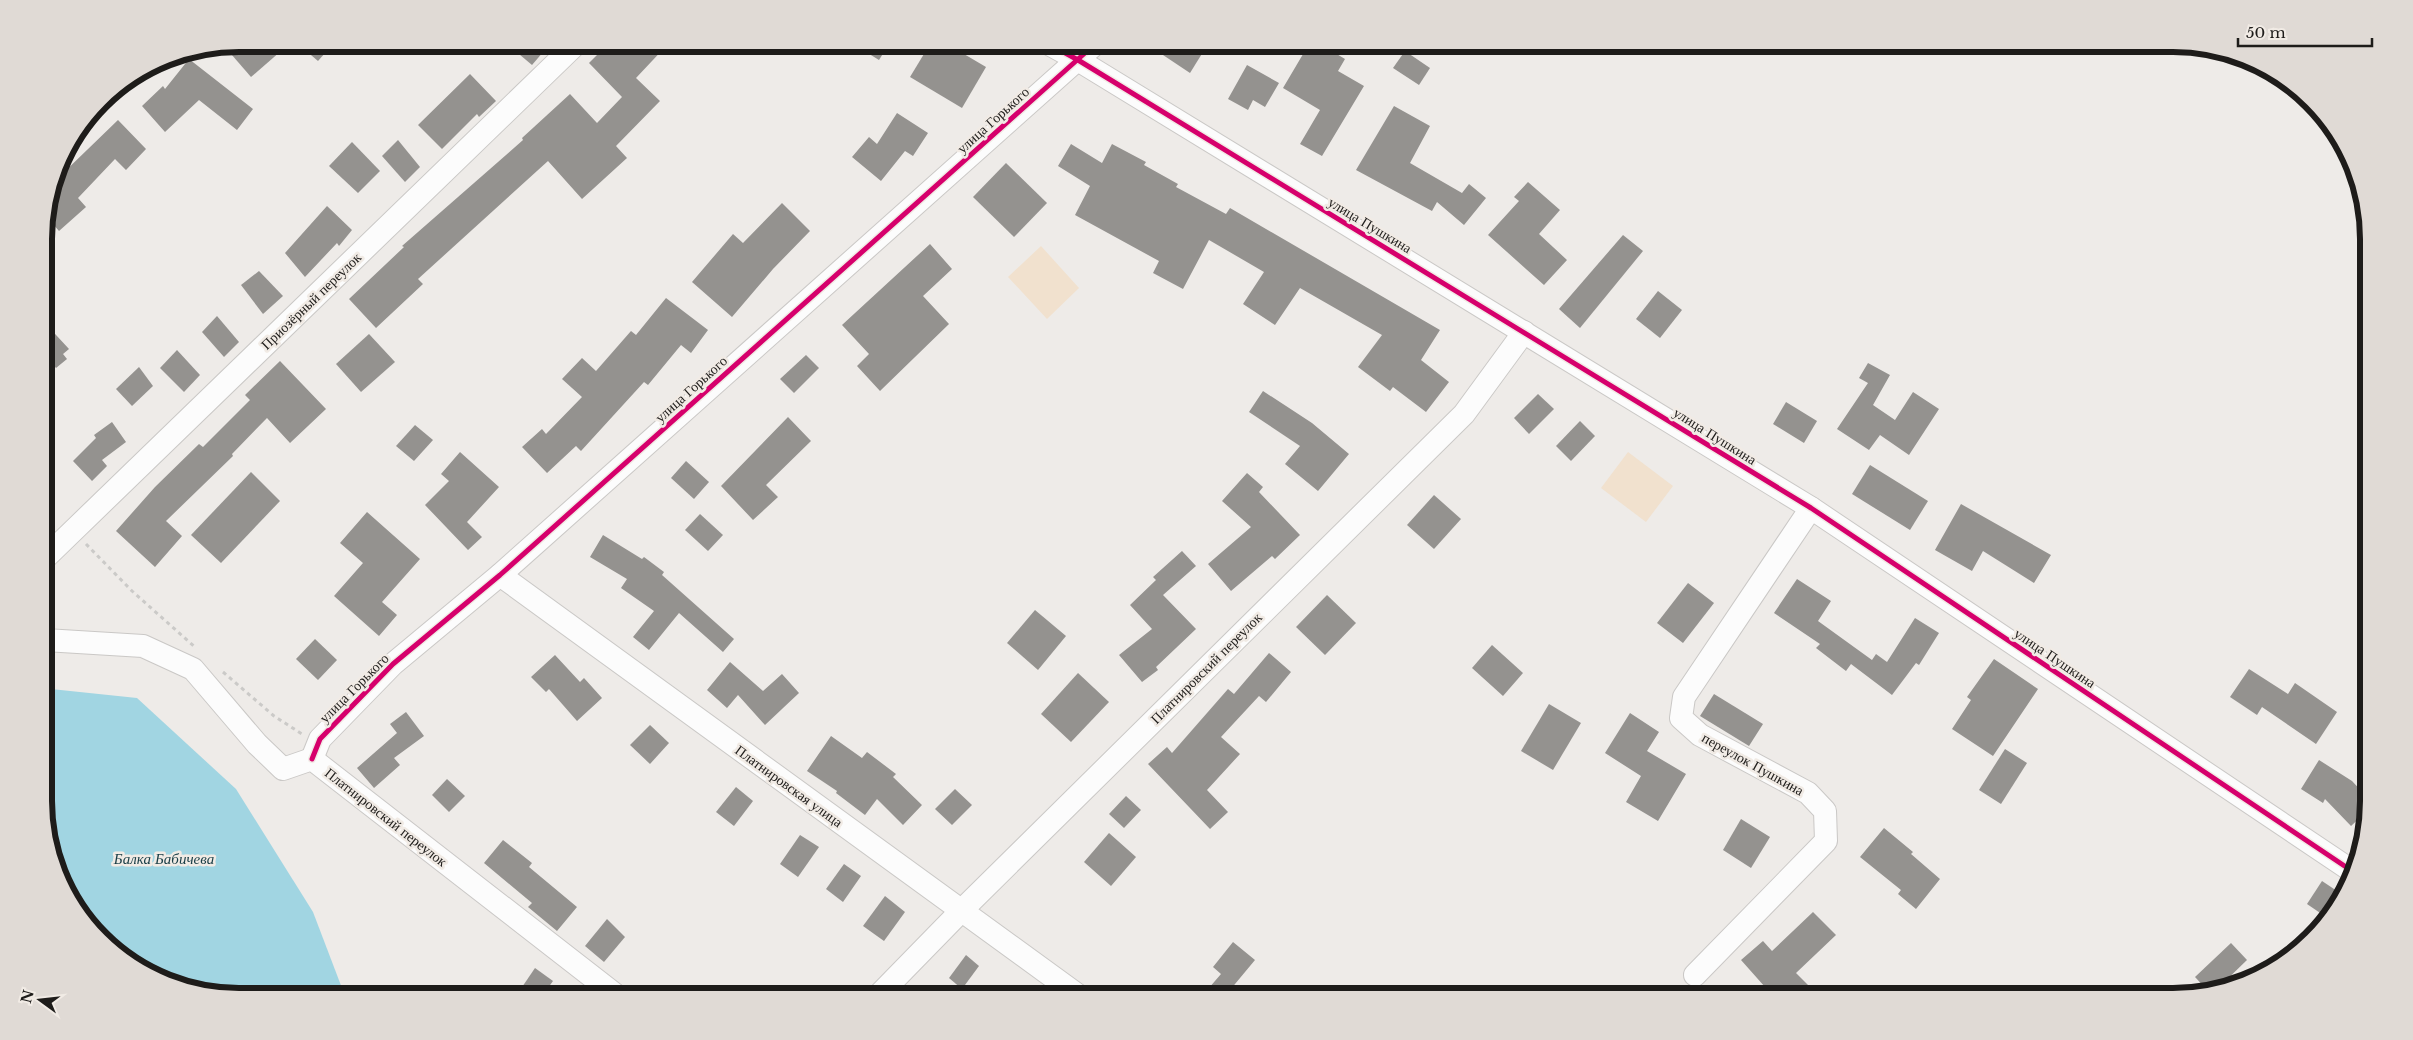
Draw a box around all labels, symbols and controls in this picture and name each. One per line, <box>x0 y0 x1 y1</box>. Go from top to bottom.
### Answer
scale bar <box>2238 15 2372 47</box>
text: 50 m <box>2246 23 2286 42</box>
street label: улица Горького <box>953 83 1033 157</box>
street label: улица Пушкина <box>1325 193 1416 257</box>
street label: Приозёрный переулок <box>257 248 365 353</box>
street label: улица Горького <box>651 352 731 426</box>
street label: улица Пушкина <box>1670 403 1760 469</box>
street label: Платнировский переулок <box>1146 608 1266 728</box>
street label: улица Пушкина <box>2011 624 2100 692</box>
street label: улица Горького <box>315 649 393 727</box>
street label: переулок Пушкина <box>1699 729 1808 800</box>
street label: Платнировская улица <box>732 741 847 832</box>
street label: Платнировский переулок <box>321 764 451 870</box>
water label: Балка Бабичева <box>113 849 214 868</box>
north arrow <box>15 975 65 1025</box>
text: N <box>17 988 38 1005</box>

